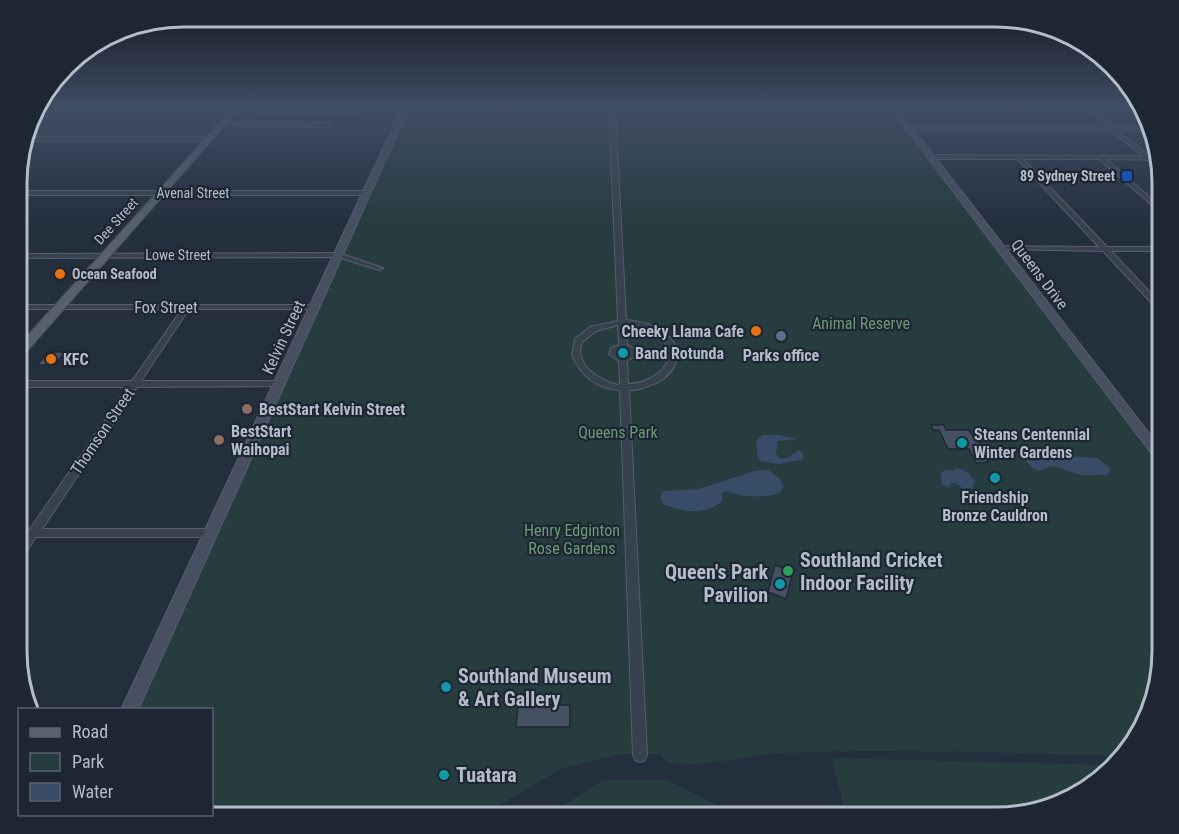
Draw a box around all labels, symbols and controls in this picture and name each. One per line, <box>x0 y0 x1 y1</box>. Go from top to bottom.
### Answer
place label: 89 Sydney Street <box>1020 168 1115 184</box>
marker: 89 Sydney Street <box>1120 169 1134 183</box>
street label: Avenal Street <box>157 185 229 201</box>
street label: Dee Street <box>91 194 141 248</box>
street label: Queens Drive <box>1007 235 1072 313</box>
street label: Lowe Street <box>145 247 211 263</box>
place label: Ocean Seafood <box>72 266 157 282</box>
marker: Ocean Seafood <box>53 267 67 281</box>
street label: Kelvin Street <box>258 297 309 377</box>
street label: Fox Street <box>134 298 198 317</box>
park label: Animal Reserve <box>812 314 910 333</box>
place label: Cheeky Llama Cafe <box>622 322 744 341</box>
marker: Cheeky Llama Cafe <box>749 324 763 338</box>
marker: Parks office <box>774 329 788 343</box>
place label: Band Rotunda <box>635 344 724 363</box>
marker: Band Rotunda <box>616 346 630 360</box>
place label: Parks office <box>743 346 820 365</box>
place label: KFC <box>63 350 89 369</box>
marker: KFC <box>44 352 58 366</box>
street label: Thomson Street <box>66 384 139 478</box>
place label: BestStart Kelvin Street <box>259 400 405 419</box>
marker: BestStart Kelvin Street <box>240 402 254 416</box>
place label: BestStart Waihopai <box>231 422 292 459</box>
park label: Queens Park <box>578 423 659 442</box>
place label: Steans Centennial Winter Gardens <box>974 425 1090 462</box>
marker: BestStart Waihopai <box>212 433 226 447</box>
marker: Steans Centennial Winter Gardens <box>955 436 969 450</box>
marker: Friendship Bronze Cauldron <box>988 471 1002 485</box>
place label: Friendship Bronze Cauldron <box>942 488 1048 525</box>
park label: Henry Edginton Rose Gardens <box>524 521 620 558</box>
place label: Southland Cricket Indoor Facility <box>800 548 943 595</box>
place label: Queen's Park Pavilion <box>665 560 768 607</box>
marker: Southland Cricket Indoor Facility <box>781 564 795 578</box>
marker: Queen's Park Pavilion <box>773 577 787 591</box>
place label: Southland Museum & Art Gallery <box>458 664 612 711</box>
marker: Southland Museum & Art Gallery <box>439 680 453 694</box>
legend <box>18 708 213 816</box>
text: Road <box>72 721 108 742</box>
text: Park <box>72 751 104 772</box>
place label: Tuatara <box>456 763 517 787</box>
marker: Tuatara <box>437 768 451 782</box>
text: Water <box>72 781 114 802</box>

